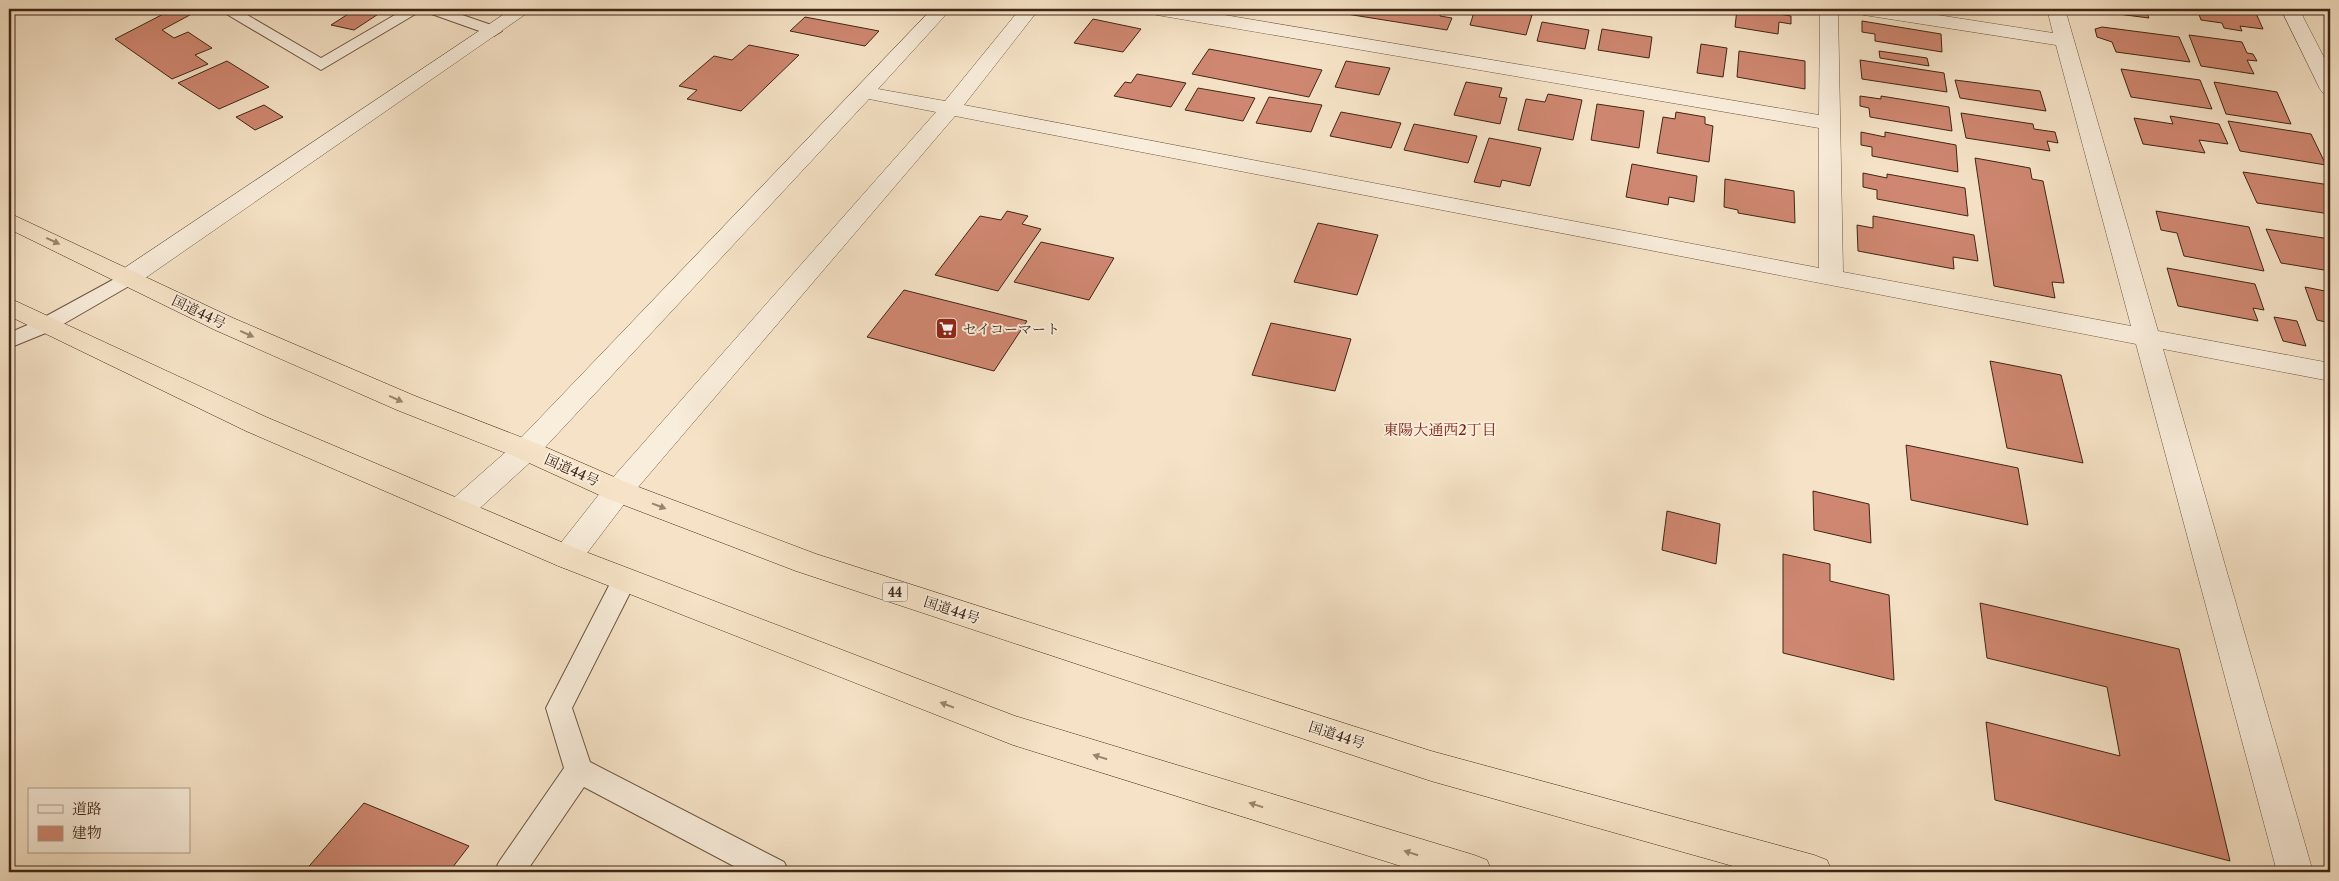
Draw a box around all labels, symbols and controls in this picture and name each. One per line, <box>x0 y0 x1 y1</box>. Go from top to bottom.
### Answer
one-way arrow <box>46 237 60 245</box>
street label: 国道44号 <box>169 291 229 333</box>
supermarket icon: セイコーマート <box>935 317 959 341</box>
place label: セイコーマート <box>963 320 1060 338</box>
one-way arrow <box>240 331 254 339</box>
one-way arrow <box>389 395 403 403</box>
district label: 東陽大通西2丁目 <box>1383 420 1497 439</box>
street label: 国道44号 <box>542 450 602 490</box>
one-way arrow <box>652 503 667 510</box>
road number: 44 <box>882 582 908 602</box>
street label: 国道44号 <box>922 592 982 628</box>
one-way arrow <box>940 700 954 708</box>
street label: 国道44号 <box>1307 717 1367 753</box>
one-way arrow <box>1093 753 1108 761</box>
legend <box>28 788 190 854</box>
text: 道路 <box>72 799 102 818</box>
one-way arrow <box>1248 801 1263 808</box>
text: 建物 <box>72 823 102 842</box>
one-way arrow <box>1403 848 1418 856</box>

